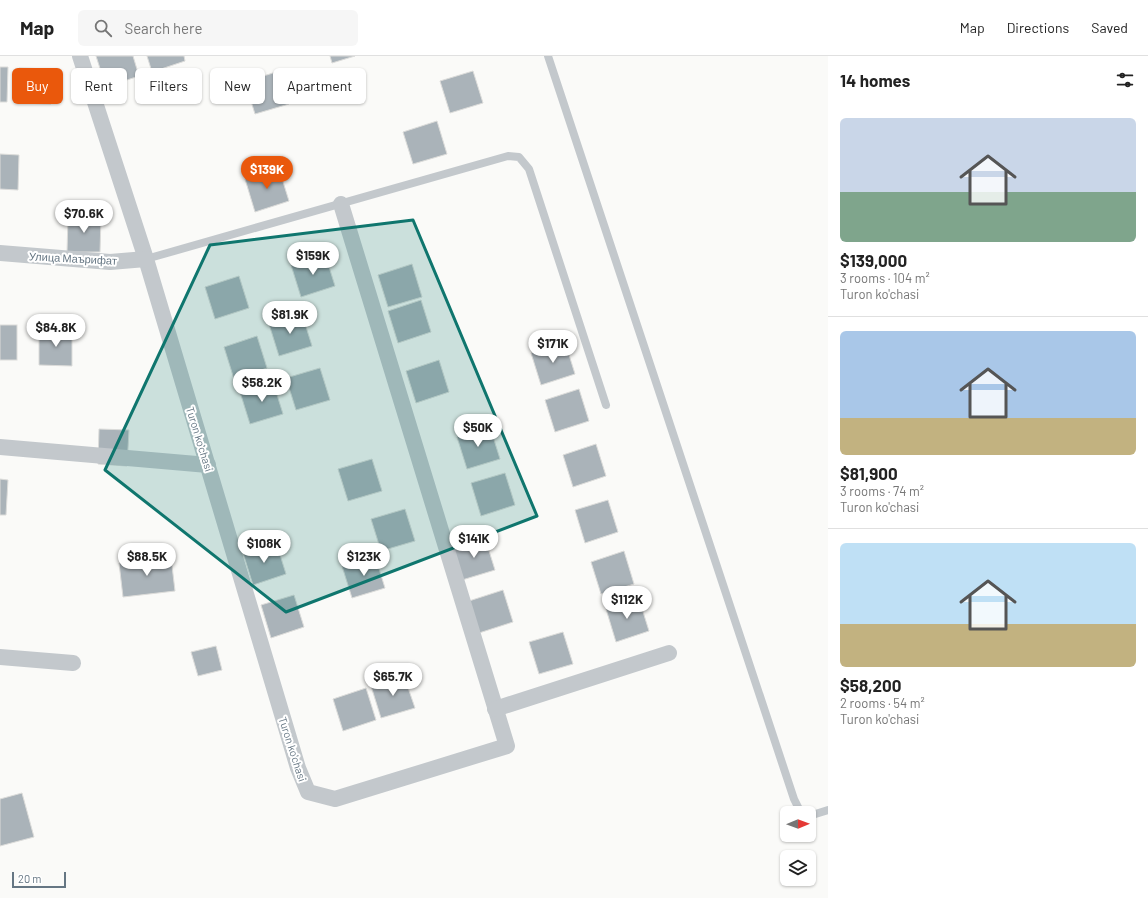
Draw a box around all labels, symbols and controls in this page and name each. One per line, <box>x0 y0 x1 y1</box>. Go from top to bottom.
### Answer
search box <box>78 10 358 46</box>
text: Map <box>20 16 54 39</box>
icon: search <box>92 17 114 39</box>
text: Search here <box>124 19 202 37</box>
text: Map <box>960 19 985 36</box>
text: Directions <box>1007 19 1069 36</box>
text: Saved <box>1091 19 1128 36</box>
chip: Buy <box>12 68 63 104</box>
chip: Rent <box>71 68 127 104</box>
chip: Filters <box>135 68 202 104</box>
chip: New <box>210 68 265 104</box>
chip: Apartment <box>273 68 366 104</box>
icon: filters <box>1114 69 1136 91</box>
text: 14 homes <box>840 70 910 90</box>
icon: home <box>952 144 1024 216</box>
pin: $139K <box>239 156 295 190</box>
text: $139K <box>250 161 284 177</box>
pin: $70.6K <box>51 200 117 234</box>
text: $70.6K <box>64 205 104 221</box>
pin: $159K <box>285 242 341 276</box>
text: $159K <box>296 247 330 263</box>
street label: Улица Маърифат <box>29 249 117 267</box>
text: $139,000 <box>840 250 907 270</box>
text: 3 rooms · 104 m² <box>840 270 930 286</box>
text: Turon ko'chasi <box>840 286 919 302</box>
pin: $81.9K <box>257 301 323 335</box>
text: $81.9K <box>271 306 309 322</box>
pin: $84.8K <box>23 314 89 348</box>
text: $84.8K <box>35 319 77 335</box>
pin: $171K <box>525 330 581 364</box>
text: $171K <box>537 335 569 351</box>
icon: home <box>952 357 1024 429</box>
pin: $58.2K <box>229 369 295 403</box>
text: $58.2K <box>242 374 282 390</box>
street label: Turon ko'chasi <box>184 405 216 473</box>
pin: $50K <box>454 414 502 448</box>
text: $50K <box>463 419 493 435</box>
text: $81,900 <box>840 463 898 483</box>
text: 3 rooms · 74 m² <box>840 483 924 499</box>
text: Turon ko'chasi <box>840 499 919 515</box>
pin: $141K <box>446 525 502 559</box>
pin: $108K <box>236 530 292 564</box>
text: $141K <box>458 530 490 546</box>
text: $108K <box>247 535 281 551</box>
pin: $88.5K <box>114 543 180 577</box>
pin: $123K <box>336 543 392 577</box>
text: $88.5K <box>127 548 167 564</box>
text: $123K <box>347 548 381 564</box>
icon: home <box>952 569 1024 641</box>
pin: $112K <box>599 586 655 620</box>
text: $112K <box>611 591 643 607</box>
pin: $65.7K <box>360 663 426 697</box>
text: $65.7K <box>373 668 413 684</box>
text: $58,200 <box>840 675 902 695</box>
text: 2 rooms · 54 m² <box>840 695 925 711</box>
text: Turon ko'chasi <box>840 711 919 727</box>
street label: Turon ko'chasi <box>276 715 310 783</box>
north arrow <box>780 806 816 842</box>
map controls <box>780 806 816 886</box>
button: layers <box>780 850 816 886</box>
scale bar <box>12 870 66 889</box>
text: 20 m <box>18 872 41 885</box>

